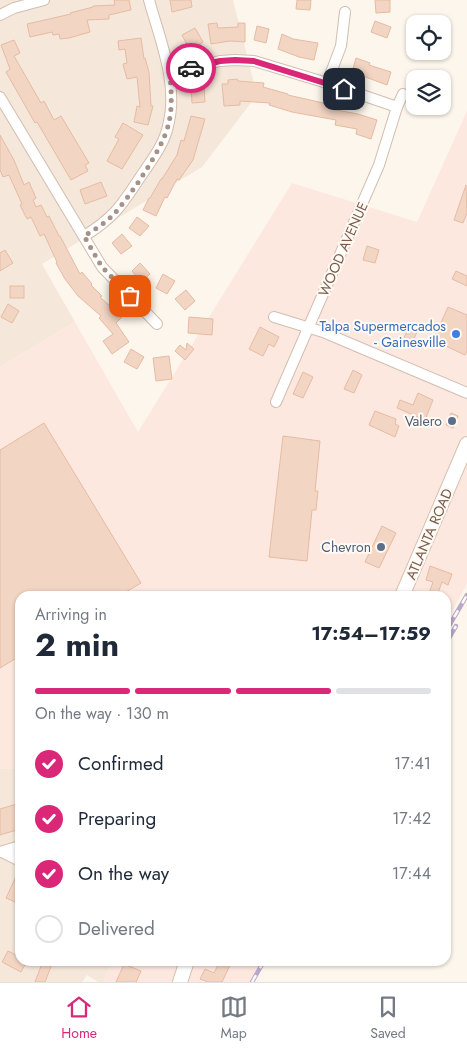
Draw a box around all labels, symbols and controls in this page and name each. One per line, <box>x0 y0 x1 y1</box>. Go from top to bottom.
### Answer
map controls <box>406 15 451 115</box>
button: locate <box>406 15 451 60</box>
courier <box>166 43 216 93</box>
icon: car <box>177 54 205 82</box>
pin <box>323 68 365 110</box>
button: layers <box>406 70 451 115</box>
icon: home <box>330 75 358 103</box>
street label: WOOD AVENUE <box>313 199 373 299</box>
pin <box>109 275 151 317</box>
icon: bag <box>116 282 144 310</box>
place label: Talpa Supermercados - Gainesville <box>320 316 446 352</box>
marker: Talpa Supermercados - Gainesville <box>450 328 462 340</box>
place label: Valero <box>405 411 442 431</box>
marker: Valero <box>446 415 458 427</box>
street label: ATLANTA ROAD <box>401 485 457 583</box>
place label: Chevron <box>321 537 371 557</box>
marker: Chevron <box>375 541 387 553</box>
text: Arriving in <box>35 603 107 626</box>
text: 17:54–17:59 <box>311 620 431 647</box>
text: 2 min <box>35 622 119 668</box>
text: On the way · 130 m <box>35 702 169 725</box>
icon: check <box>35 750 63 778</box>
text: Confirmed <box>78 750 164 777</box>
text: 17:41 <box>394 752 431 775</box>
icon: check <box>35 805 63 833</box>
text: Preparing <box>78 805 156 832</box>
text: 17:42 <box>392 807 431 830</box>
icon: check <box>35 860 63 888</box>
text: On the way <box>78 860 169 887</box>
text: 17:44 <box>392 862 431 885</box>
text: Delivered <box>78 915 155 942</box>
tab: Home <box>61 993 97 1043</box>
tab: Map <box>220 993 248 1043</box>
tab: Saved <box>370 993 406 1043</box>

